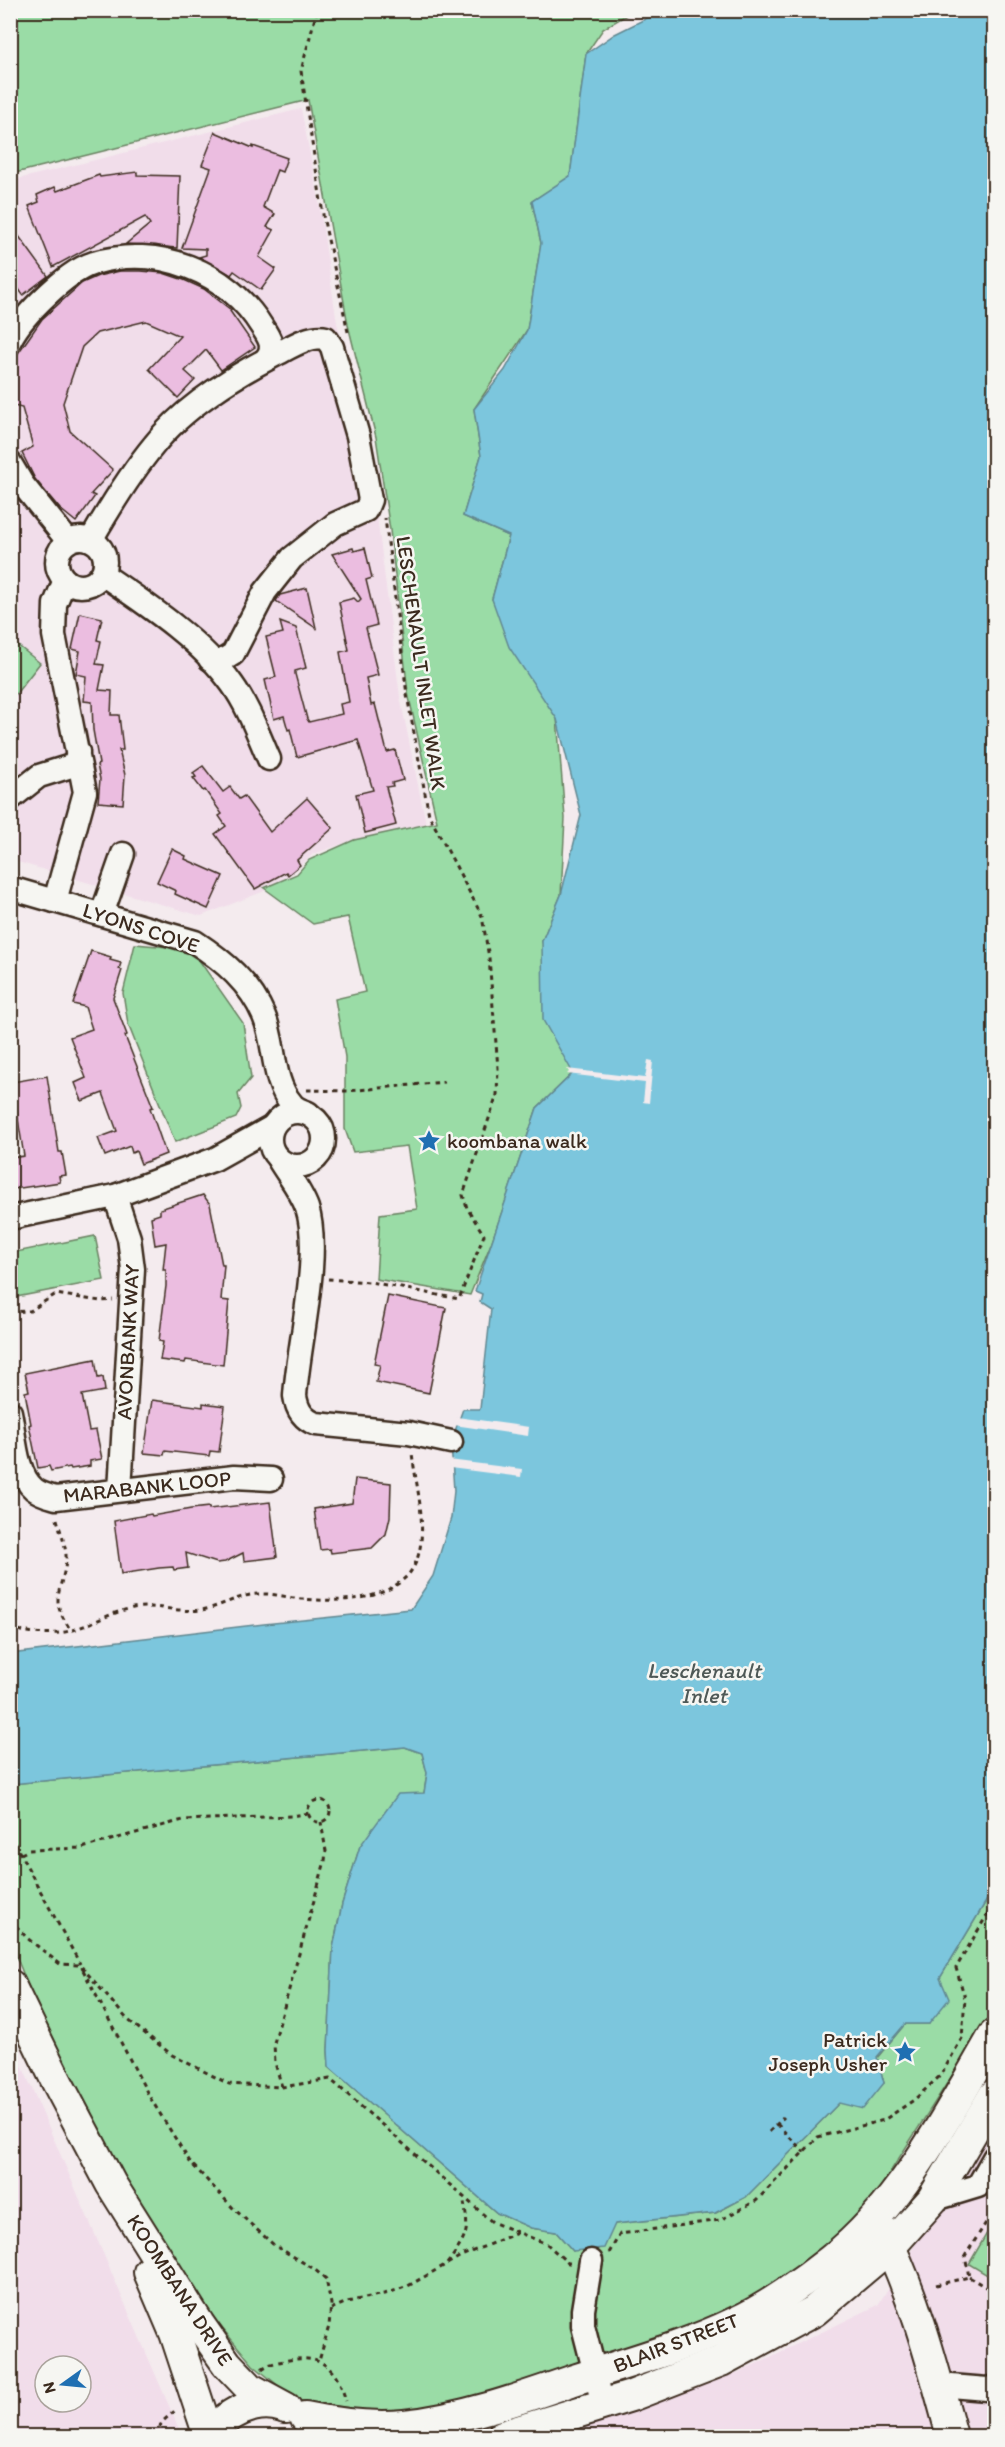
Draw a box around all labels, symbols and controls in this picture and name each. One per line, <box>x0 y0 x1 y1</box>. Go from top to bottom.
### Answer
street label: LESCHENAULT INLET WALK <box>391 534 452 792</box>
street label: LYONS COVE <box>80 897 203 958</box>
place icon: koombana walk <box>416 1128 442 1154</box>
place label: koombana walk <box>447 1128 587 1153</box>
street label: AVONBANK WAY <box>111 1263 144 1420</box>
street label: MARABANK LOOP <box>62 1465 232 1508</box>
water label: Leschenault Inlet <box>647 1657 763 1709</box>
place label: Patrick Joseph Usher <box>769 2027 888 2076</box>
place icon: Patrick Joseph Usher <box>892 2039 918 2065</box>
street label: KOOMBANA DRIVE <box>122 2209 239 2370</box>
street label: BLAIR STREET <box>610 2307 742 2378</box>
north arrow <box>33 2354 93 2414</box>
text: N <box>38 2380 60 2395</box>

